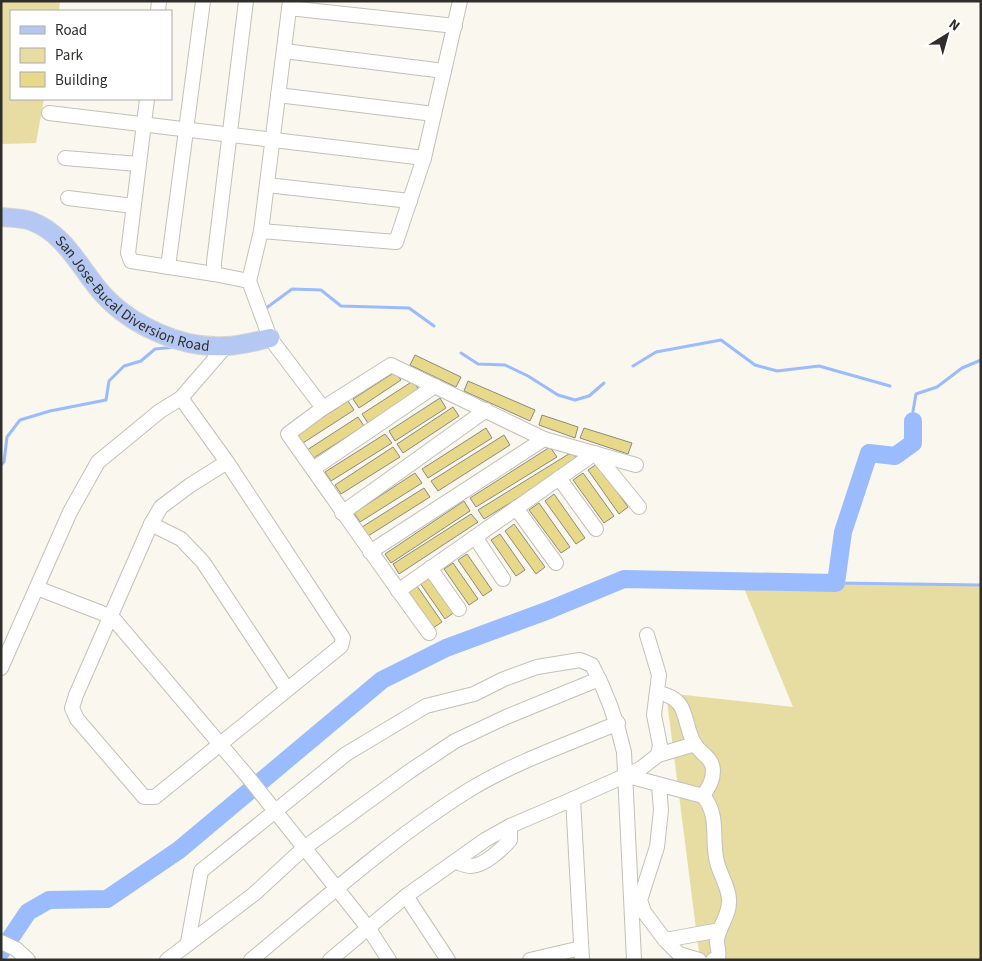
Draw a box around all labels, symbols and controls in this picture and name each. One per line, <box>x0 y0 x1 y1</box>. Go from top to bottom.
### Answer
legend <box>10 10 172 100</box>
north arrow <box>922 10 972 60</box>
text: N <box>944 15 964 36</box>
text: Road <box>55 20 87 41</box>
text: Park <box>55 45 84 66</box>
text: Building <box>55 70 108 91</box>
street label: San Jose-Bucal Diversion Road <box>50 231 210 357</box>

